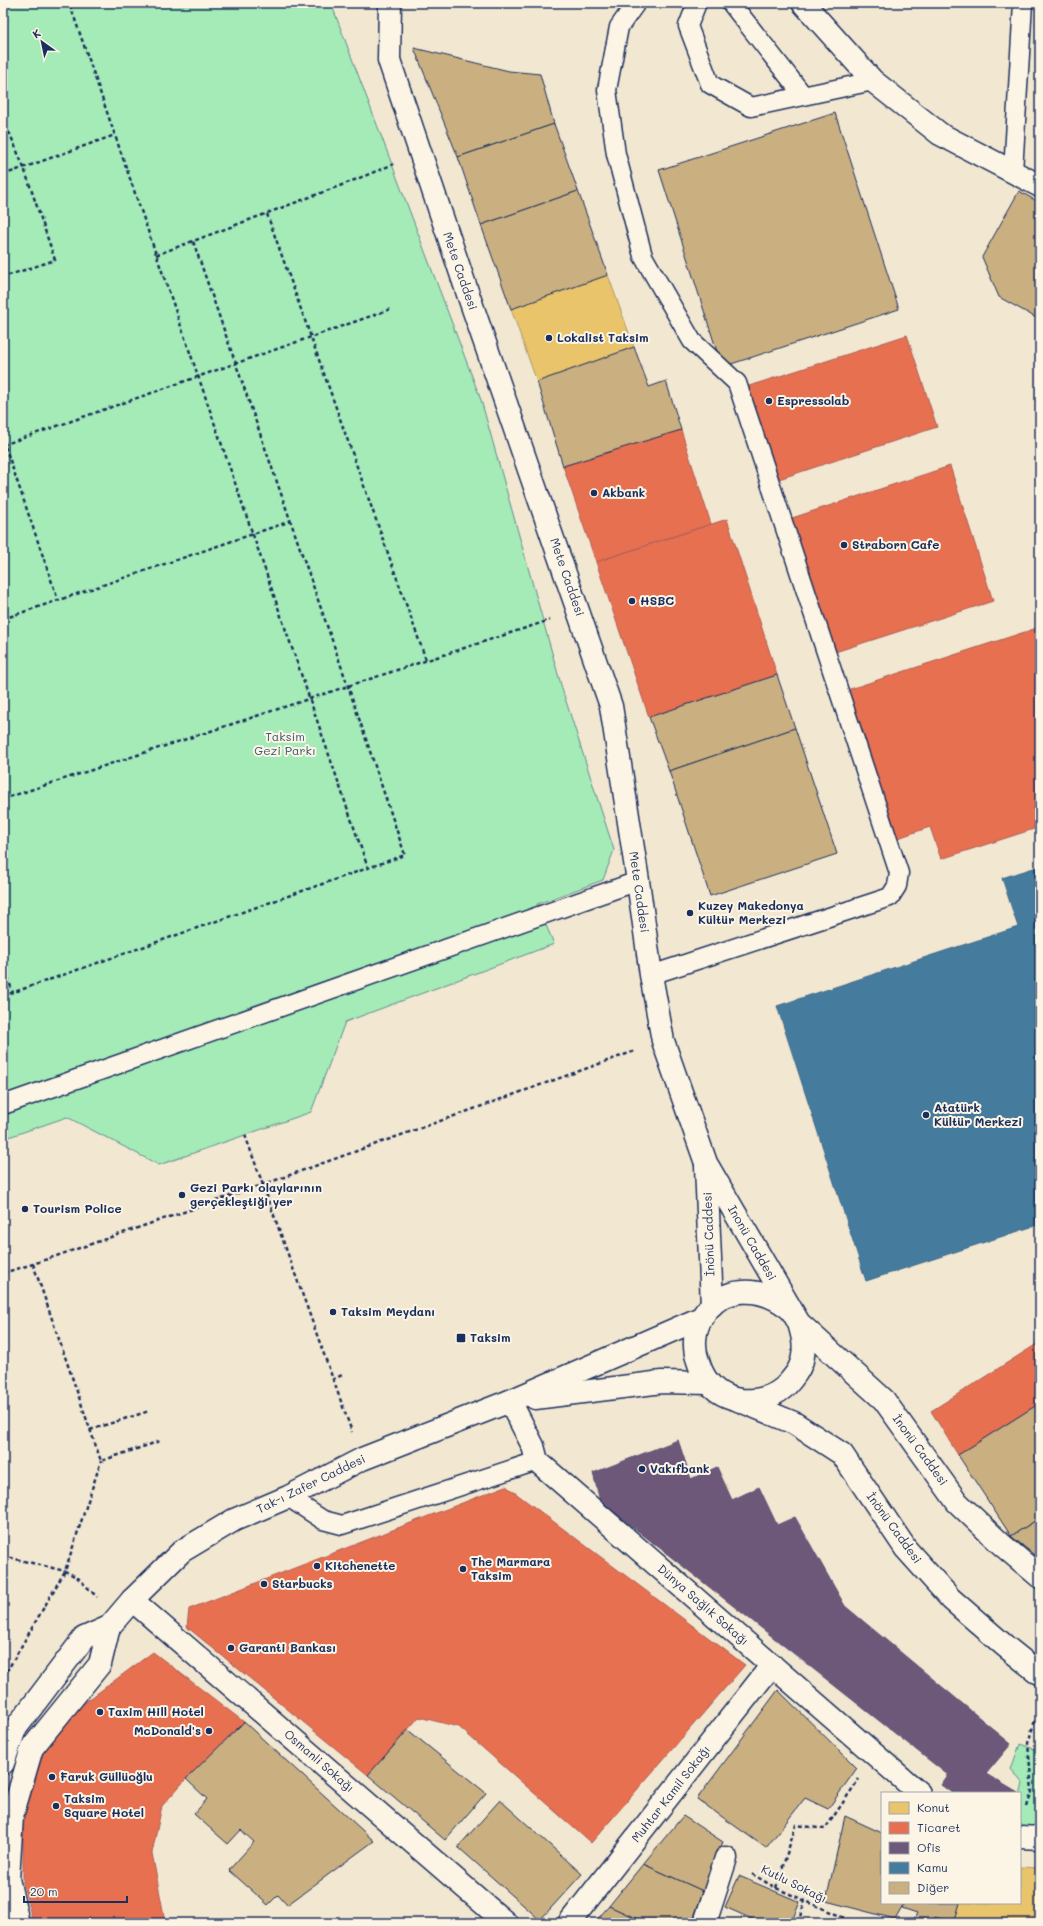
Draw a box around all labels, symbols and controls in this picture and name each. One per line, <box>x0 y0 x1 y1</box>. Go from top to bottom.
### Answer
north arrow <box>22 22 62 62</box>
text: K <box>29 25 43 41</box>
street label: Mete Caddesi <box>440 229 482 312</box>
place label: Lokalist Taksim <box>557 329 649 345</box>
marker: Lokalist Taksim <box>544 333 554 343</box>
place label: Espressolab <box>777 392 850 408</box>
marker: Espressolab <box>764 396 774 406</box>
place label: Akbank <box>602 484 645 500</box>
marker: Akbank <box>589 488 599 498</box>
street label: Mete Caddesi <box>547 535 589 618</box>
place label: Straborn Cafe <box>852 536 939 552</box>
marker: Straborn Cafe <box>839 540 849 550</box>
place label: HSBC <box>640 592 674 608</box>
marker: HSBC <box>627 596 637 606</box>
park label: Taksim Gezi Parkı <box>254 728 316 758</box>
street label: Mete Caddesi <box>626 850 654 933</box>
place label: Kuzey Makedonya Kültür Merkezi <box>698 897 804 927</box>
marker: Kuzey Makedonya Kültür Merkezi <box>685 908 695 918</box>
place label: Atatürk Kültür Merkezi <box>934 1099 1022 1129</box>
marker: Atatürk Kültür Merkezi <box>921 1110 931 1120</box>
place label: Gezi Parkı olaylarının gerçekleştiği yer <box>190 1179 322 1210</box>
marker: Gezi Parkı olaylarının gerçekleştiği yer <box>177 1190 187 1200</box>
street label: İnönü Caddesi <box>699 1192 717 1276</box>
place label: Tourism Police <box>33 1200 122 1216</box>
street label: Inonü Caddesi <box>725 1202 781 1283</box>
marker: Tourism Police <box>20 1204 30 1214</box>
place label: Taksim Meydanı <box>341 1303 435 1319</box>
marker: Taksim Meydanı <box>328 1307 338 1317</box>
place label: Taksim <box>470 1329 511 1345</box>
marker: Taksim <box>455 1332 467 1344</box>
street label: İnonü Caddesi <box>890 1411 952 1488</box>
street label: Tak-ı Zafer Caddesi <box>254 1450 368 1516</box>
place label: Vakıfbank <box>650 1460 709 1476</box>
marker: Vakıfbank <box>637 1464 647 1474</box>
street label: İnönü Caddesi <box>864 1489 926 1566</box>
place label: The Marmara Taksim <box>471 1553 550 1583</box>
place label: Kitchenette <box>325 1557 395 1573</box>
street label: Dünya Sağlık Sokağı <box>655 1560 753 1648</box>
marker: Kitchenette <box>312 1561 322 1571</box>
marker: The Marmara Taksim <box>458 1564 468 1574</box>
place label: Starbucks <box>272 1575 333 1591</box>
marker: Starbucks <box>259 1579 269 1589</box>
place label: Garanti Bankası <box>239 1639 336 1655</box>
marker: Garanti Bankası <box>226 1643 236 1653</box>
place label: Taxim Hill Hotel <box>108 1703 204 1719</box>
marker: Taxim Hill Hotel <box>95 1707 105 1717</box>
place label: McDonald's <box>134 1722 201 1738</box>
street label: Osmanli Sokağı <box>281 1725 358 1795</box>
marker: McDonald's <box>204 1726 214 1736</box>
street label: Muhtar Kamil Sokağı <box>627 1742 713 1845</box>
place label: Faruk Güllüoğlu <box>60 1768 153 1784</box>
marker: Faruk Güllüoğlu <box>47 1772 57 1782</box>
place label: Taksim Square Hotel <box>64 1790 144 1820</box>
legend <box>881 1792 1021 1904</box>
text: Konut <box>917 1799 950 1815</box>
marker: Taksim Square Hotel <box>51 1801 61 1811</box>
text: Ticaret <box>917 1819 961 1835</box>
text: Ofis <box>917 1839 941 1855</box>
text: Kamu <box>917 1859 948 1875</box>
street label: Kutlu Sokağı <box>759 1860 830 1906</box>
scale bar <box>24 1878 127 1904</box>
text: Diğer <box>917 1879 949 1895</box>
text: 20 m <box>30 1883 58 1899</box>

